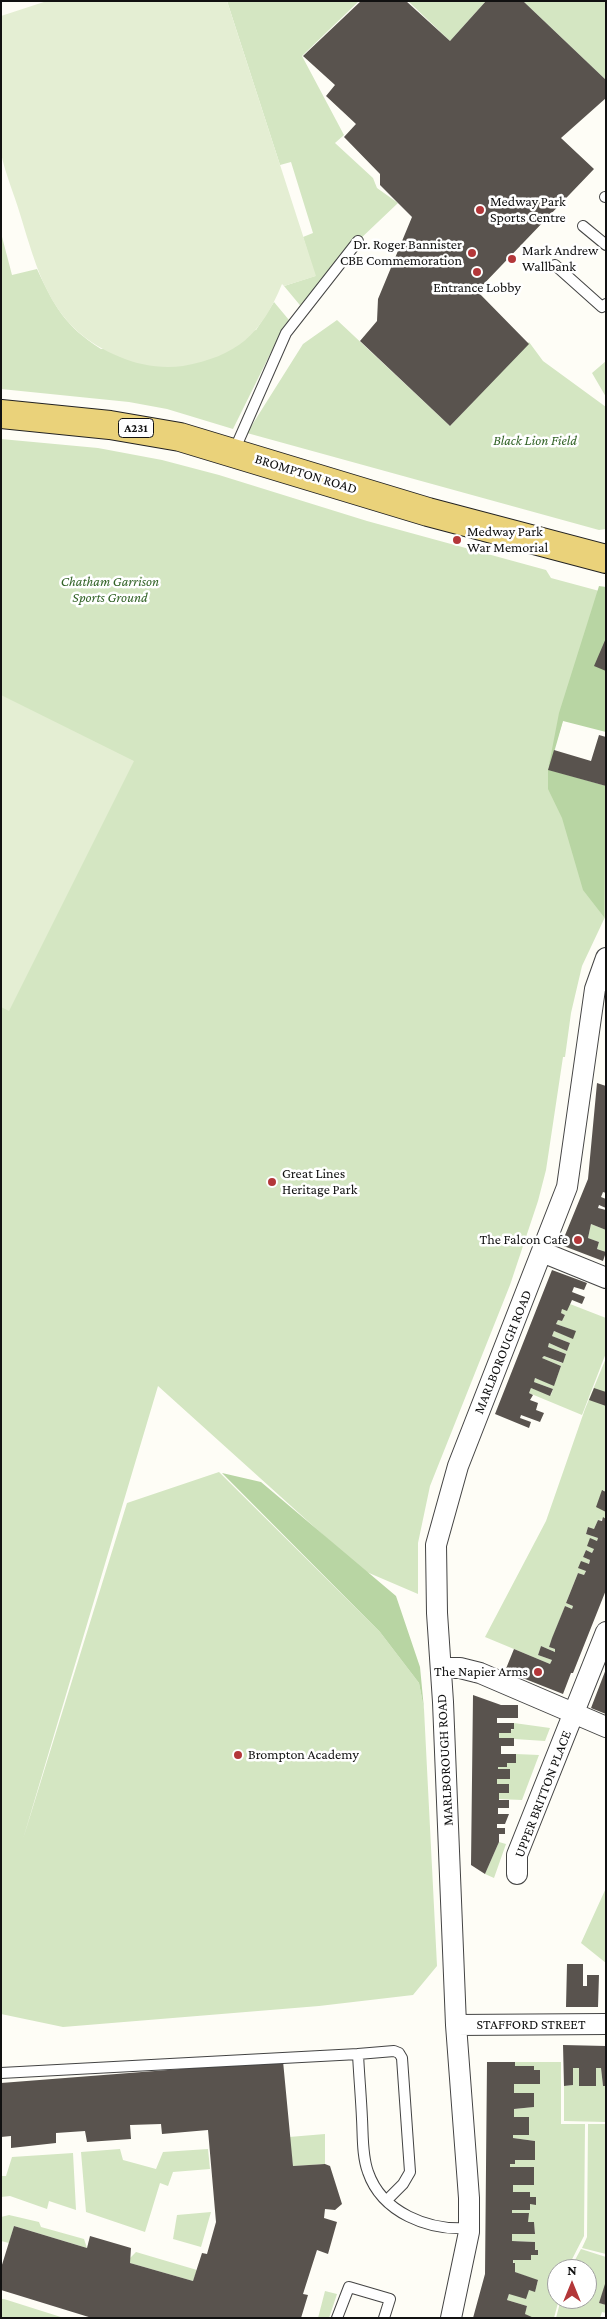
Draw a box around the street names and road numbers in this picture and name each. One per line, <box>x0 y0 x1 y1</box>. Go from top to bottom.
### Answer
road number: A231 <box>118 418 154 438</box>
street label: BROMPTON ROAD <box>253 450 359 498</box>
street label: MARLBOROUGH ROAD <box>470 1288 536 1416</box>
street label: MARLBOROUGH ROAD <box>433 1693 457 1827</box>
street label: UPPER BRITTON PLACE <box>511 1728 575 1860</box>
street label: STAFFORD STREET <box>476 2017 586 2033</box>

